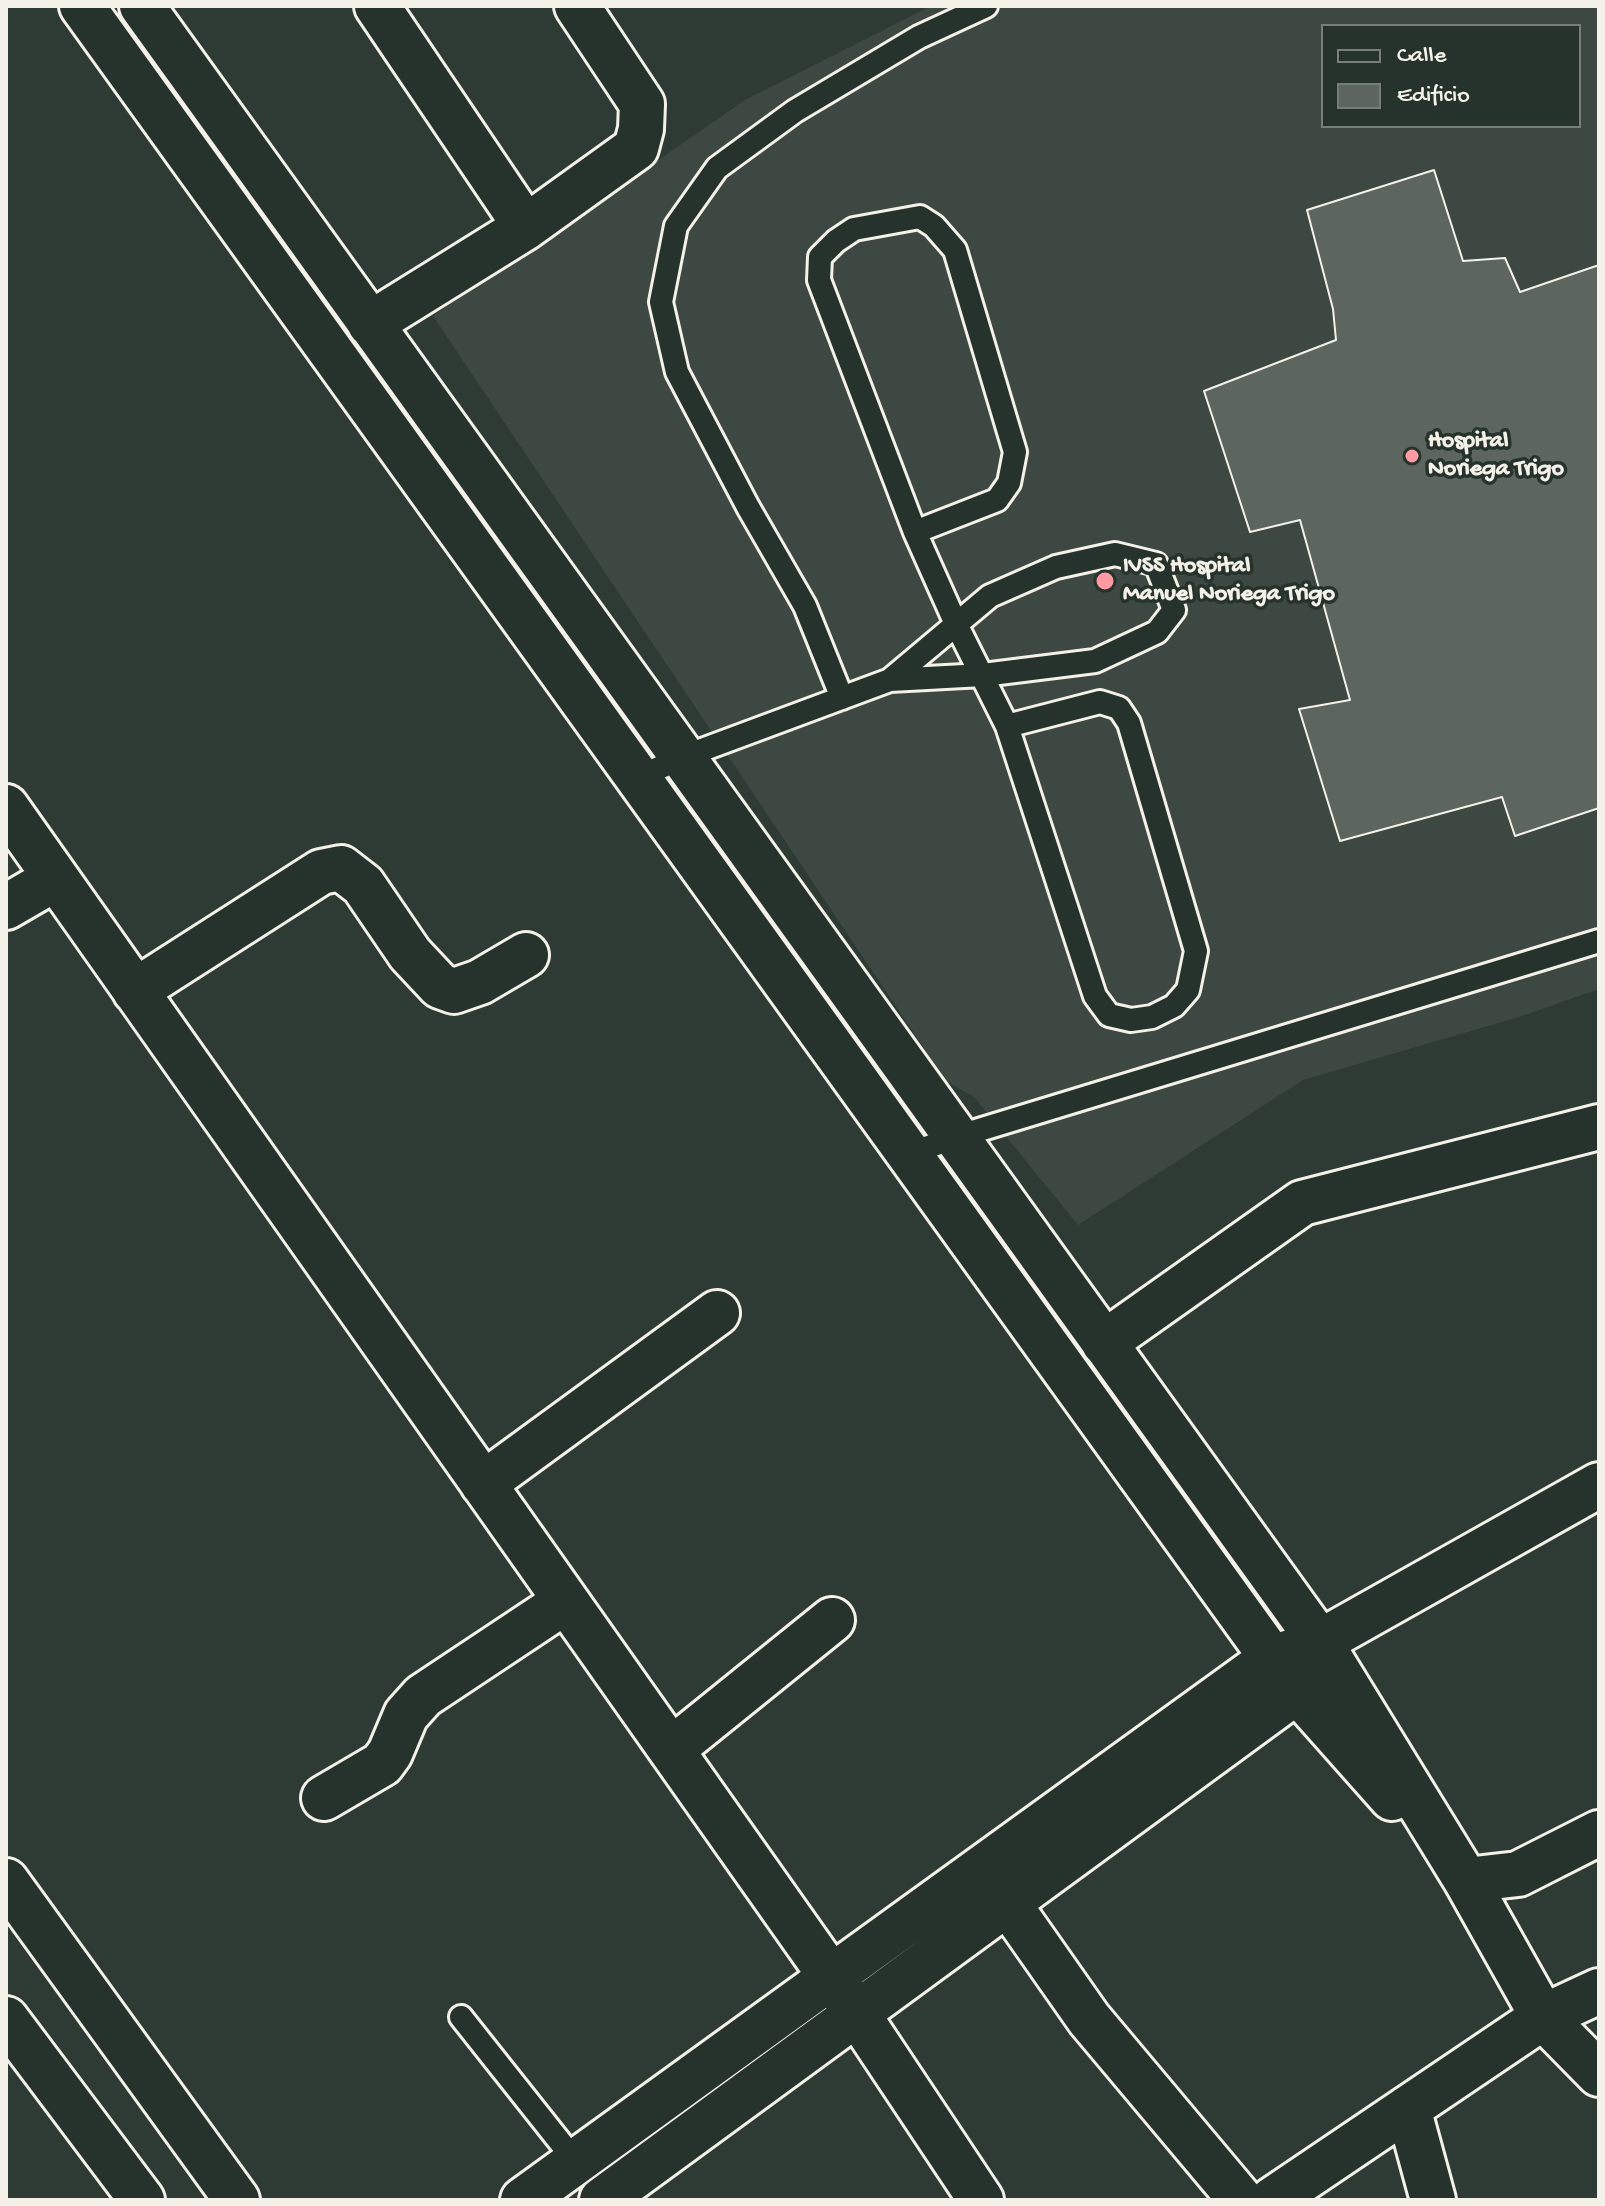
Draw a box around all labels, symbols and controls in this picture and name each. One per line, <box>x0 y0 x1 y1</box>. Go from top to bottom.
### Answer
legend <box>1321 24 1581 128</box>
text: Calle <box>1397 42 1446 71</box>
text: Edificio <box>1397 82 1470 111</box>
place label: Hospital Noriega Trigo <box>1428 428 1564 484</box>
marker: Hospital Noriega Trigo <box>1403 447 1421 465</box>
place label: IVSS Hospital Manuel Noriega Trigo <box>1123 553 1335 609</box>
marker: IVSS Hospital Manuel Noriega Trigo <box>1094 570 1116 592</box>

